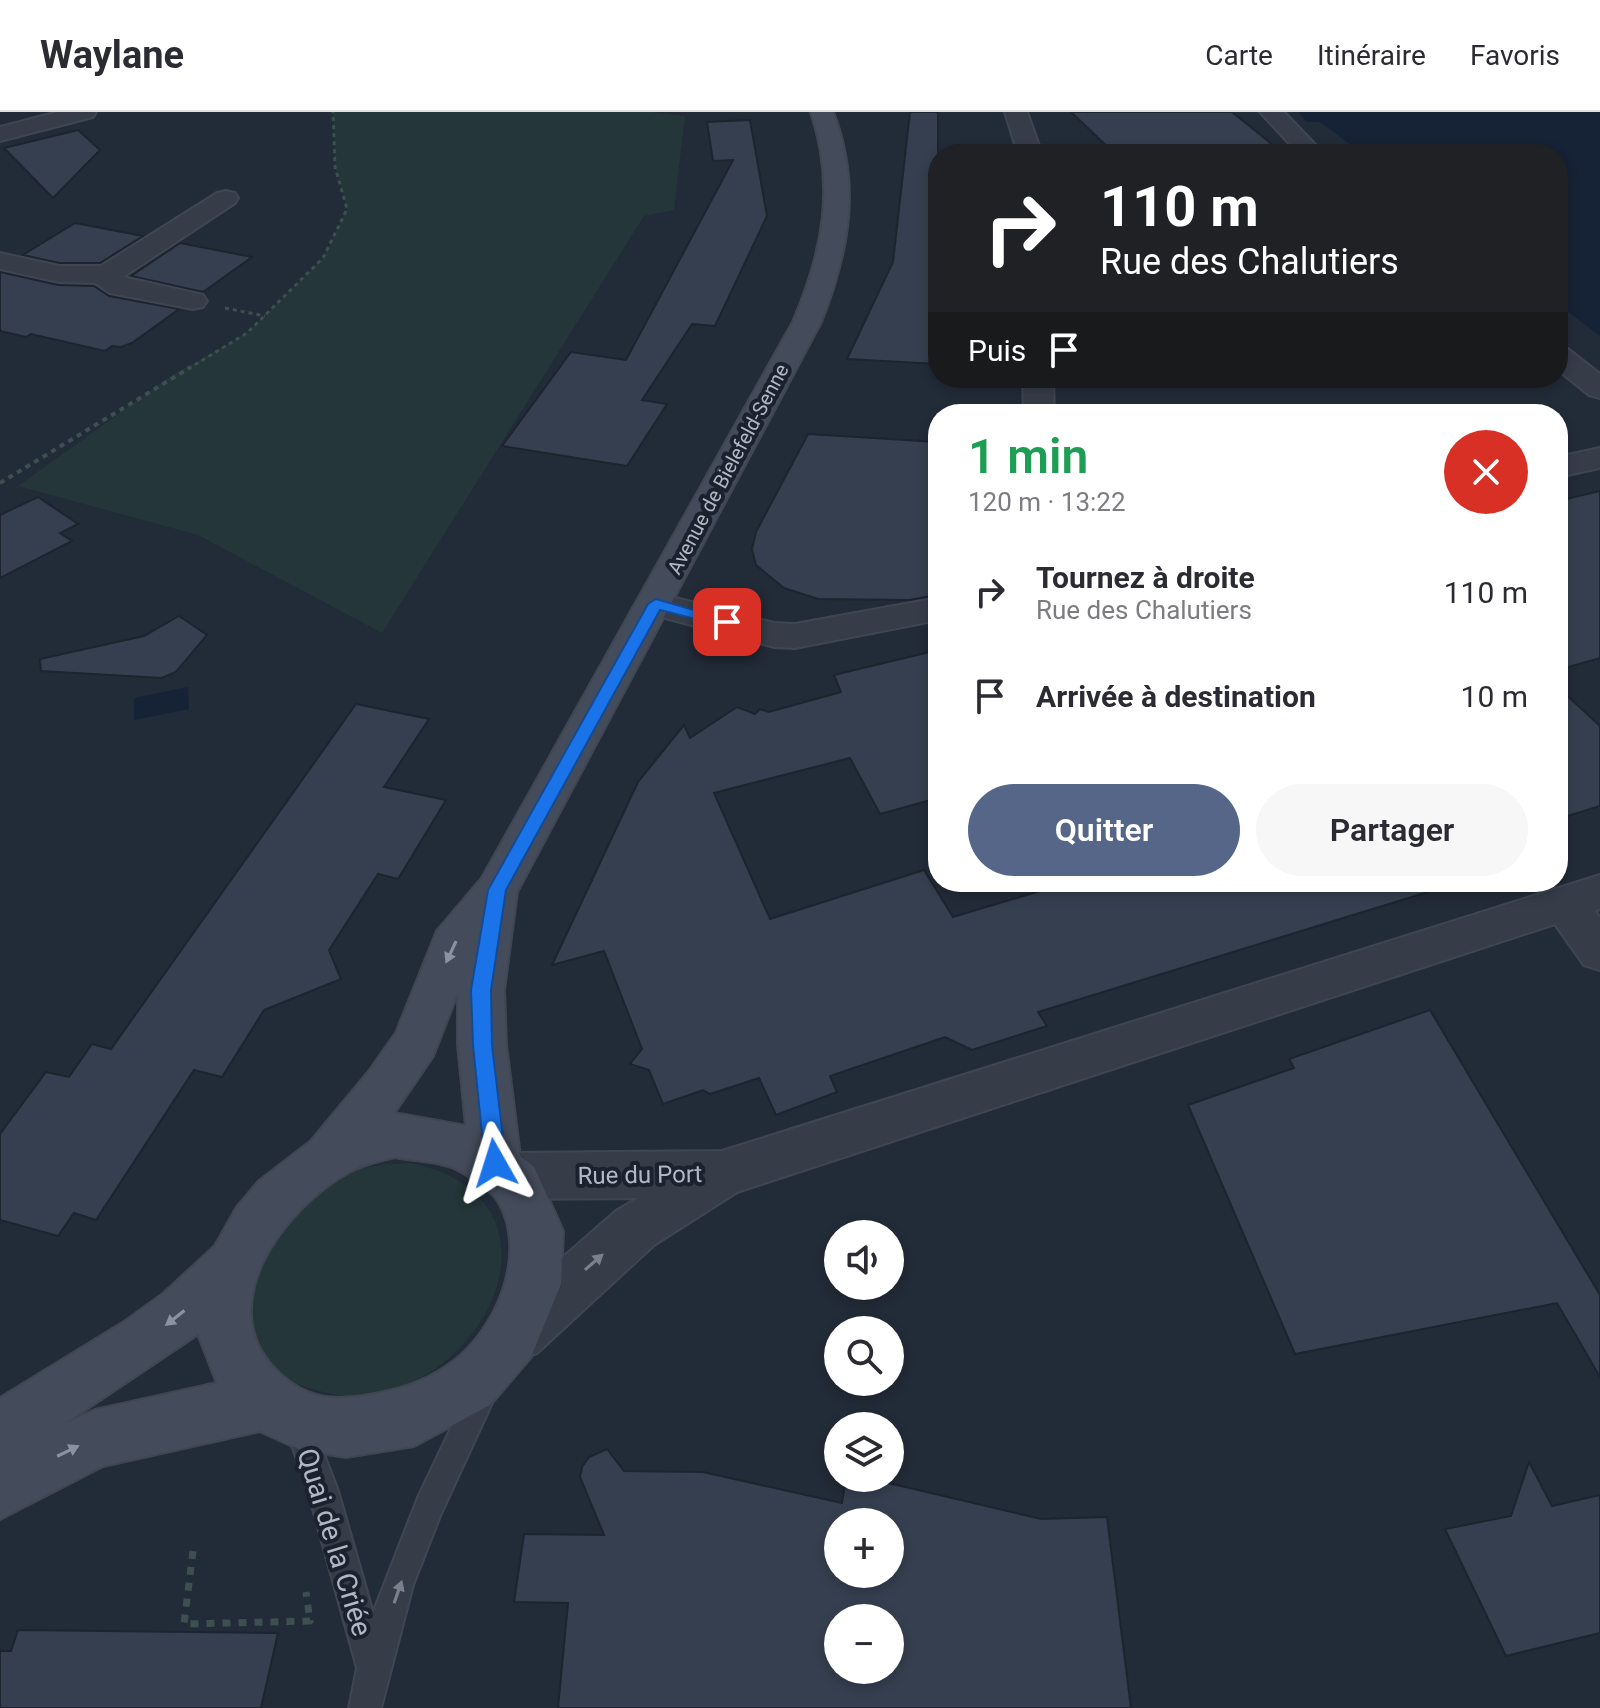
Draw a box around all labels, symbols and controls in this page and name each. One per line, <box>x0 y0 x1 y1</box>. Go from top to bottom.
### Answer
text: Waylane <box>40 33 184 77</box>
text: Carte <box>1205 39 1273 72</box>
text: Itinéraire <box>1317 39 1426 72</box>
text: Favoris <box>1470 39 1560 72</box>
text: 110 m <box>1100 174 1259 240</box>
icon: right <box>968 176 1072 280</box>
text: Rue des Chalutiers <box>1100 241 1399 283</box>
icon: arrive <box>1042 328 1086 372</box>
text: Puis <box>968 333 1026 368</box>
street label: Avenue de Bielefeld-Senne <box>662 360 794 578</box>
text: 1 min <box>968 428 1088 485</box>
button: close <box>1444 430 1528 514</box>
text: 120 m · 13:22 <box>968 487 1126 517</box>
text: Tournez à droite <box>1036 560 1255 595</box>
icon: right <box>968 570 1012 614</box>
text: 110 m <box>1444 575 1528 610</box>
pin <box>693 588 761 656</box>
text: Rue des Chalutiers <box>1036 595 1252 625</box>
icon: arrive <box>705 600 749 644</box>
icon: arrive <box>968 674 1012 718</box>
text: Arrivée à destination <box>1036 679 1316 714</box>
text: 10 m <box>1461 679 1528 714</box>
button: Quitter <box>968 784 1240 876</box>
button: Partager <box>1256 784 1528 876</box>
one-way arrow <box>444 940 458 964</box>
position arrow <box>453 1121 537 1205</box>
street label: Rue du Port <box>577 1160 703 1190</box>
map controls <box>824 1220 904 1684</box>
button: sound <box>824 1220 904 1300</box>
one-way arrow <box>584 1254 604 1271</box>
one-way arrow <box>164 1310 185 1326</box>
button: search <box>824 1316 904 1396</box>
button: layers <box>824 1412 904 1492</box>
one-way arrow <box>56 1444 80 1458</box>
street label: Quai de la Criée <box>290 1444 379 1640</box>
button: + <box>824 1508 904 1588</box>
one-way arrow <box>392 1579 405 1603</box>
button: − <box>824 1604 904 1684</box>

